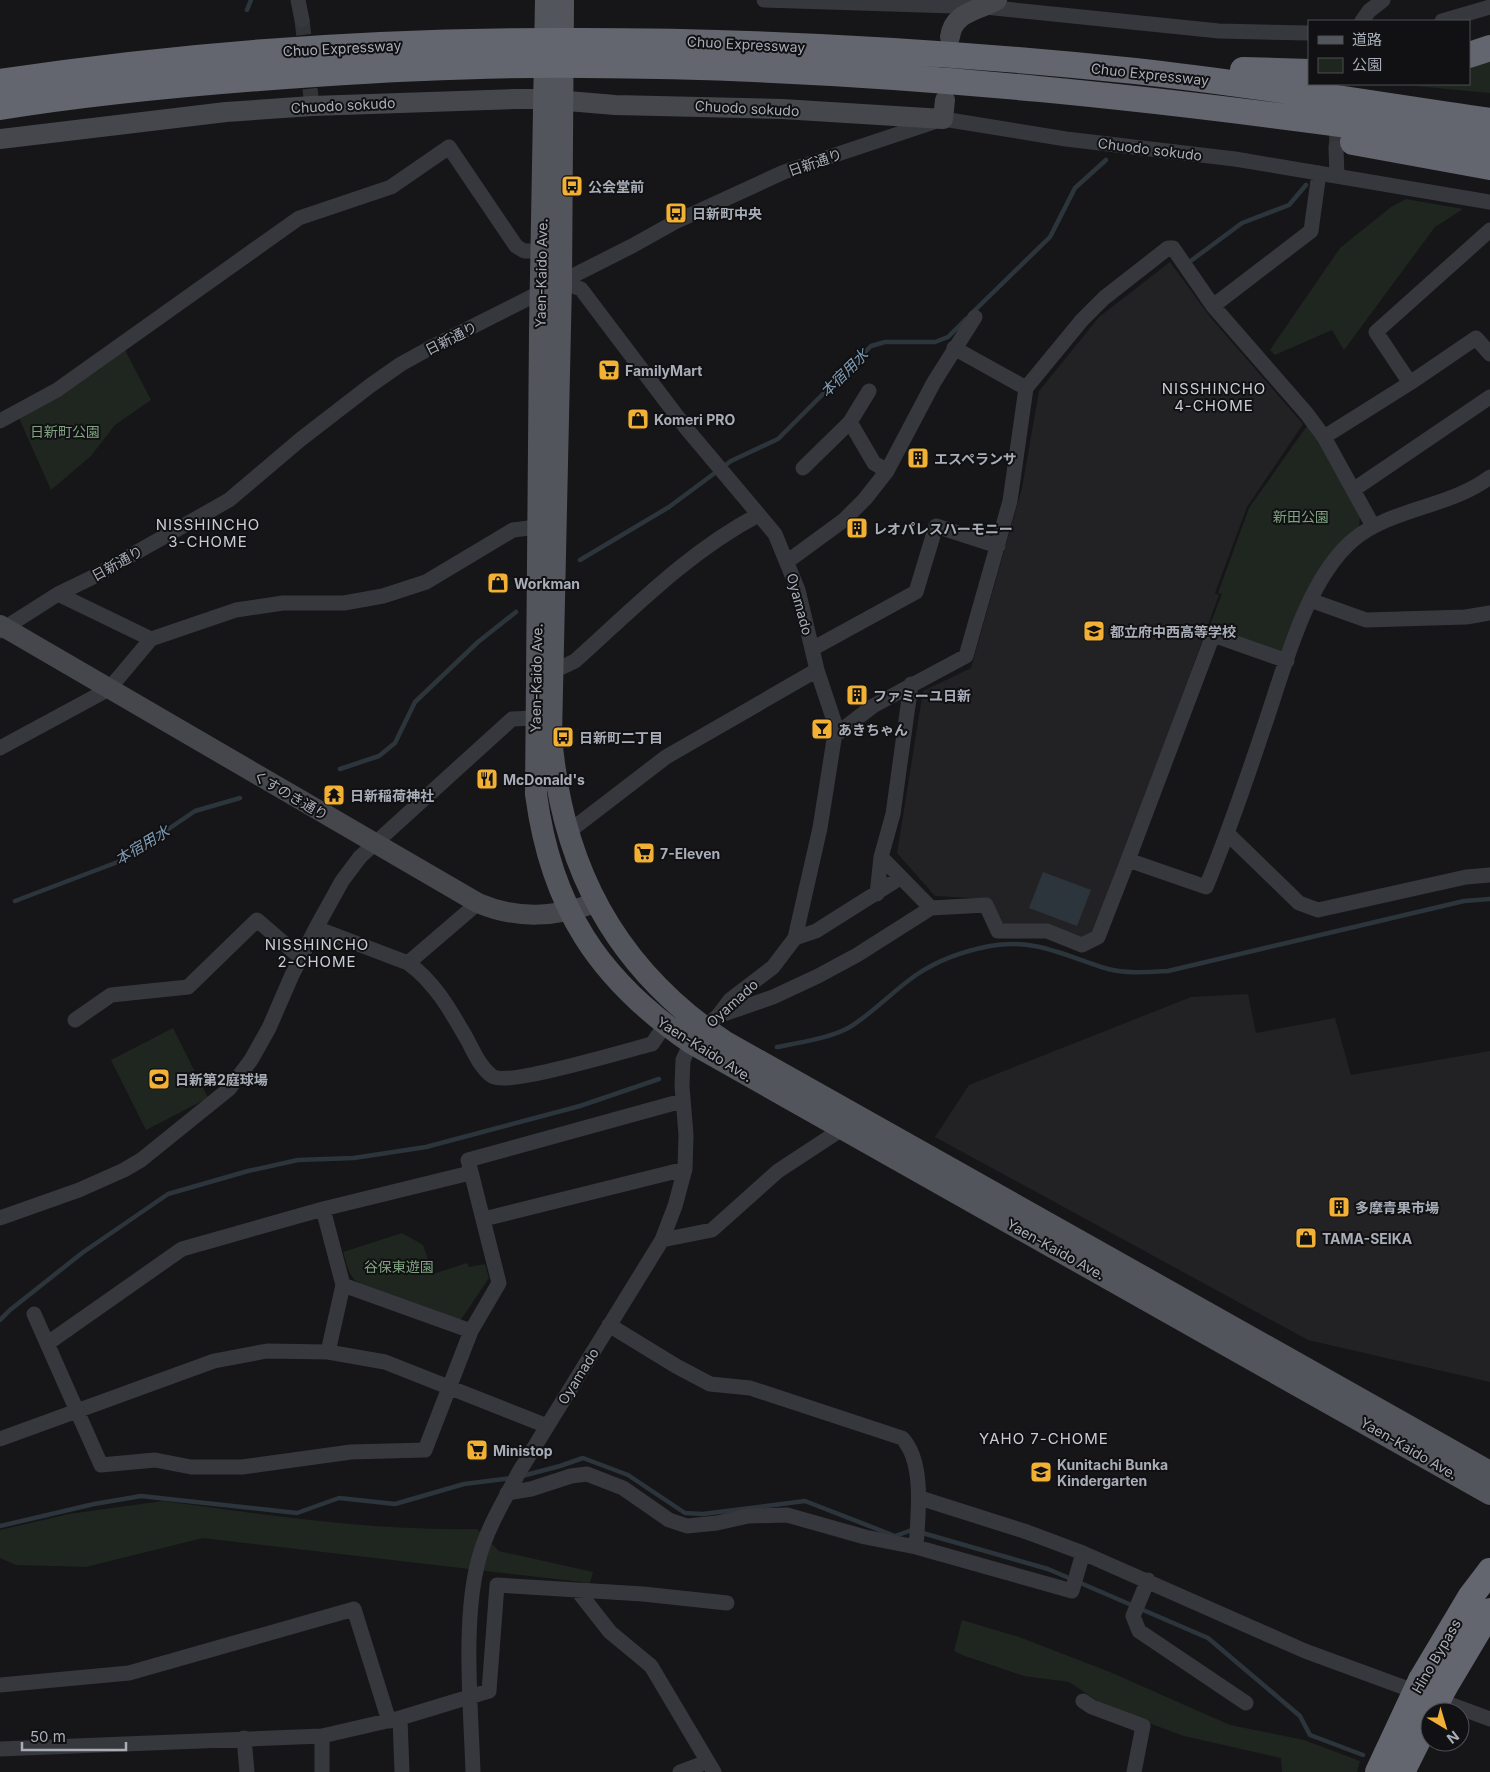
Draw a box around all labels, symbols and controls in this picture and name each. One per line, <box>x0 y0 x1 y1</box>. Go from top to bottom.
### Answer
legend <box>1308 20 1470 85</box>
text: 道路 <box>1352 30 1382 49</box>
street label: Chuo Expressway <box>686 32 806 56</box>
street label: Chuo Expressway <box>282 36 402 60</box>
text: 公園 <box>1352 55 1382 74</box>
street label: Chuo Expressway <box>1090 59 1210 89</box>
street label: Chuodo sokudo <box>290 94 396 116</box>
street label: Chuodo sokudo <box>694 97 800 119</box>
street label: Chuodo sokudo <box>1097 134 1203 164</box>
street label: 日新通り <box>786 145 844 179</box>
bus stop icon: 公会堂前 <box>560 174 584 198</box>
place label: 公会堂前 <box>588 178 644 195</box>
bus stop icon: 日新町中央 <box>664 201 688 225</box>
place label: 日新町中央 <box>692 205 762 222</box>
street label: Yaen-Kaido Ave. <box>532 218 550 328</box>
street label: 日新通り <box>422 318 480 358</box>
water label: 本宿用水 <box>816 344 873 401</box>
supermarket icon: FamilyMart <box>597 358 621 382</box>
place label: FamilyMart <box>625 362 702 379</box>
district label: NISSHINCHO 4-CHOME <box>1162 379 1266 415</box>
shop icon: Komeri PRO <box>626 407 650 431</box>
place label: Komeri PRO <box>654 411 735 428</box>
park label: 日新町公園 <box>30 423 100 440</box>
building icon: エスペランサ <box>906 446 930 470</box>
place label: エスペランサ <box>934 450 1017 467</box>
park label: 新田公園 <box>1273 508 1329 525</box>
district label: NISSHINCHO 3-CHOME <box>156 515 260 551</box>
building icon: レオパレスハーモニー <box>845 516 869 540</box>
place label: レオパレスハーモニー <box>873 520 1013 537</box>
street label: 日新通り <box>88 542 146 584</box>
shop icon: Workman <box>486 571 510 595</box>
street label: Oyamado <box>784 571 816 637</box>
place label: Workman <box>514 575 580 592</box>
school or university icon: 都立府中西高等学校 <box>1082 619 1106 643</box>
street label: Yaen-Kaido Ave. <box>527 623 545 733</box>
place label: 都立府中西高等学校 <box>1110 623 1236 640</box>
building icon: ファミーユ日新 <box>845 683 869 707</box>
place label: ファミーユ日新 <box>873 687 971 704</box>
bar icon: あきちゃん <box>810 717 834 741</box>
place label: あきちゃん <box>838 721 908 738</box>
bus stop icon: 日新町二丁目 <box>551 725 575 749</box>
place label: 日新町二丁目 <box>579 729 663 746</box>
street label: くすのき通り <box>251 767 331 823</box>
restaurant icon: McDonald's <box>475 767 499 791</box>
place label: McDonald's <box>503 771 585 788</box>
temple icon: 日新稲荷神社 <box>322 783 346 807</box>
place label: 日新稲荷神社 <box>350 787 434 804</box>
water label: 本宿用水 <box>111 820 174 869</box>
supermarket icon: 7-Eleven <box>632 841 656 865</box>
place label: 7-Eleven <box>660 845 720 862</box>
district label: NISSHINCHO 2-CHOME <box>265 935 369 971</box>
street label: Oyamado <box>703 975 761 1031</box>
street label: Yaen-Kaido Ave. <box>654 1013 756 1085</box>
sports icon: 日新第2庭球場 <box>147 1067 171 1091</box>
place label: 日新第2庭球場 <box>175 1071 268 1088</box>
building icon: 多摩青果市場 <box>1327 1195 1351 1219</box>
place label: 多摩青果市場 <box>1355 1199 1439 1216</box>
street label: Yaen-Kaido Ave. <box>1004 1215 1108 1283</box>
shop icon: TAMA-SEIKA <box>1294 1226 1318 1250</box>
place label: TAMA-SEIKA <box>1322 1230 1413 1247</box>
park label: 谷保東遊園 <box>364 1258 434 1275</box>
street label: Oyamado <box>554 1345 602 1407</box>
street label: Yaen-Kaido Ave. <box>1357 1413 1461 1483</box>
district label: YAHO 7-CHOME <box>979 1429 1109 1448</box>
supermarket icon: Ministop <box>465 1438 489 1462</box>
place label: Ministop <box>493 1442 553 1459</box>
place label: Kunitachi Bunka Kindergarten <box>1057 1456 1168 1489</box>
school or university icon: Kunitachi Bunka Kindergarten <box>1029 1460 1053 1484</box>
street label: Hino Bypass <box>1408 1616 1464 1696</box>
north arrow <box>1420 1702 1470 1752</box>
scale bar <box>22 1720 126 1752</box>
text: 50 m <box>30 1727 66 1746</box>
text: N <box>1444 1728 1463 1748</box>

